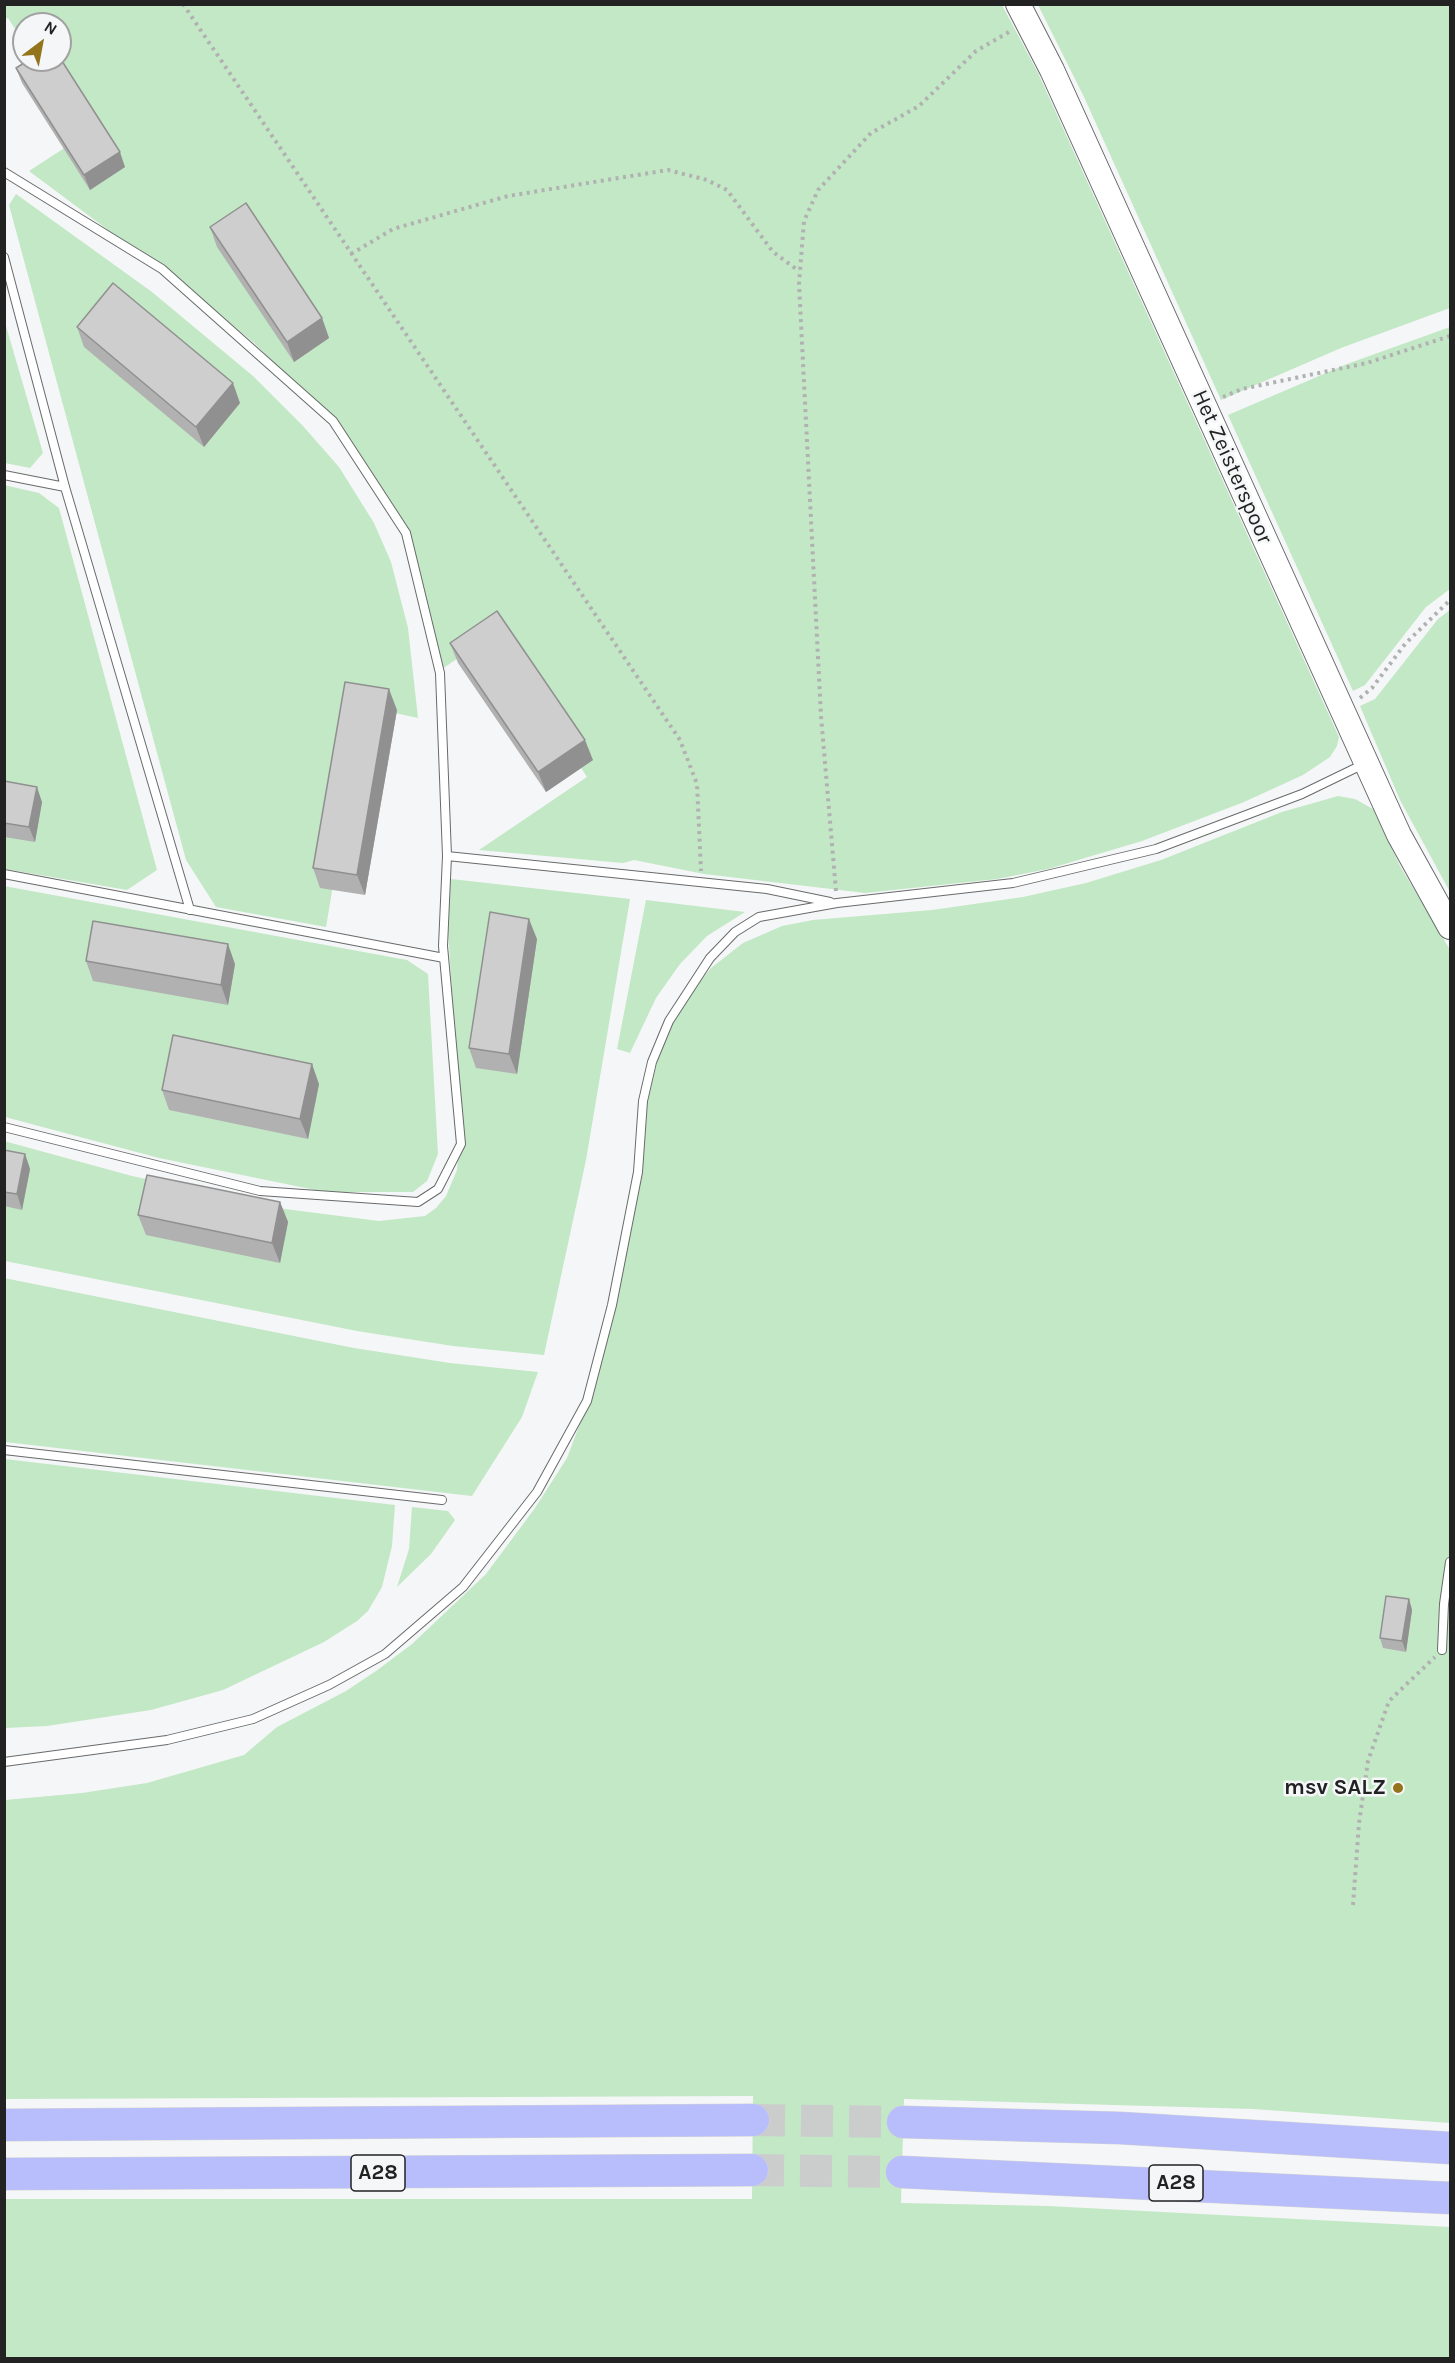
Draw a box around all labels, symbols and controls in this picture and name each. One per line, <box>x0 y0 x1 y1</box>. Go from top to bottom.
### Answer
north arrow <box>12 12 72 72</box>
text: N <box>41 17 61 39</box>
street label: Het Zeisterspoor <box>1186 386 1278 548</box>
place label: msv SALZ <box>1284 1775 1386 1801</box>
marker: msv SALZ <box>1391 1781 1405 1795</box>
road number: A28 <box>351 2155 405 2191</box>
road number: A28 <box>1149 2165 1203 2201</box>

